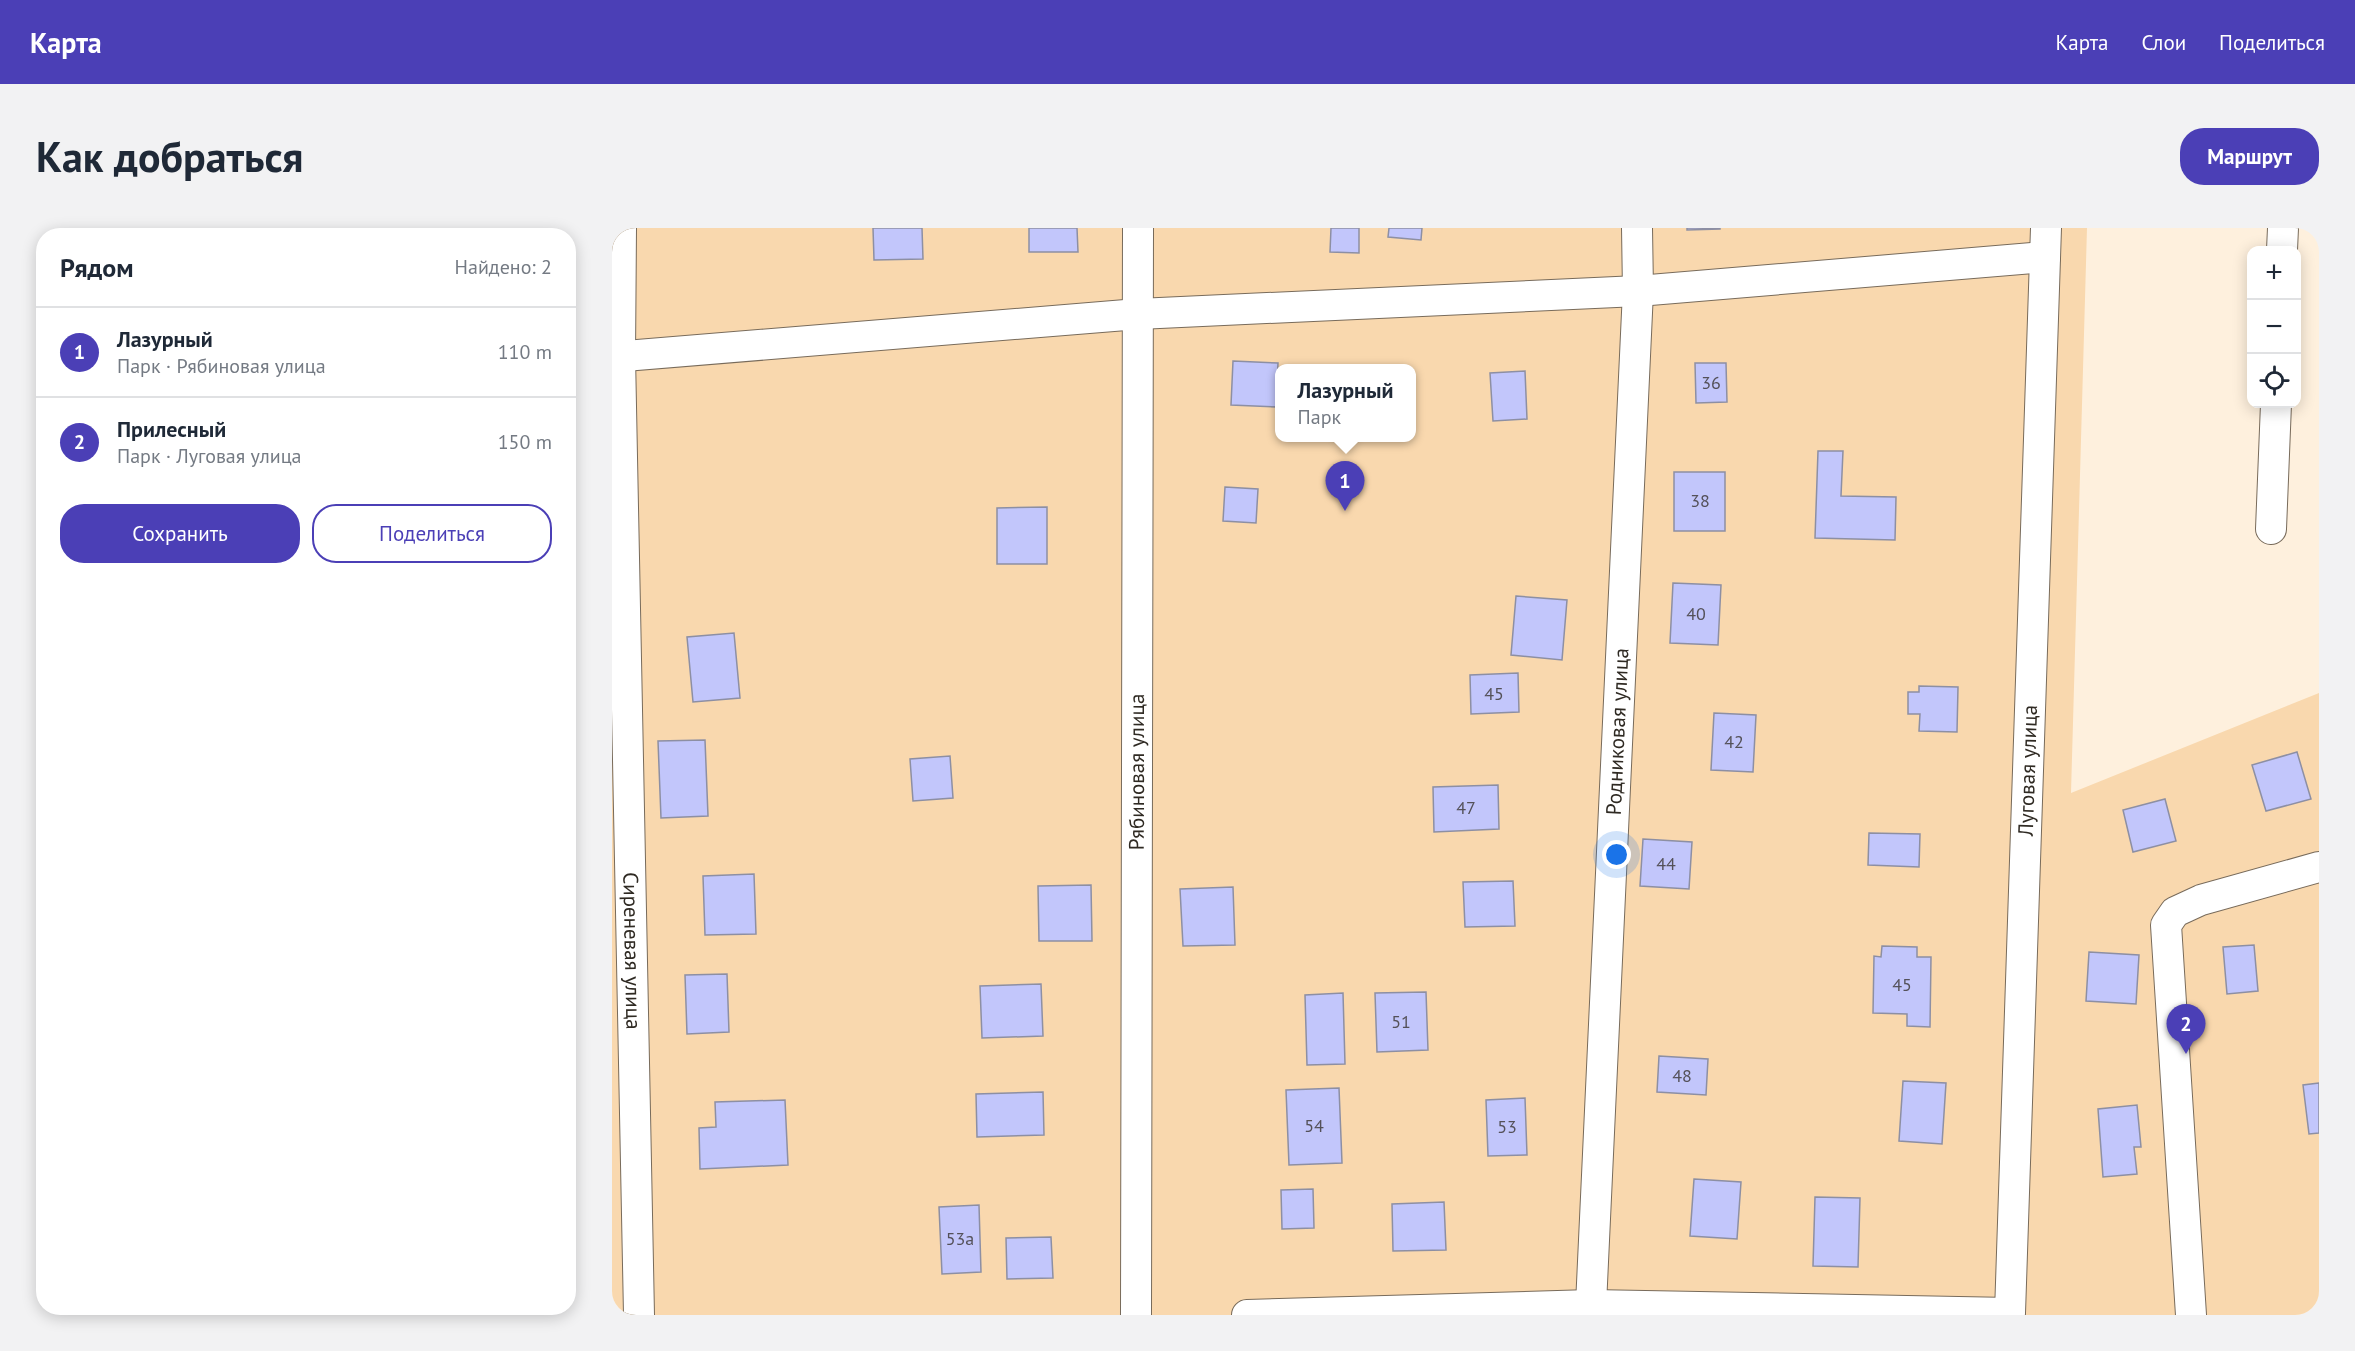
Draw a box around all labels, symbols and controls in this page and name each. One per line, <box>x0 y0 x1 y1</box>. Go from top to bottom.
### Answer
text: Карта <box>30 24 102 61</box>
text: Карта <box>2055 29 2108 56</box>
text: Слои <box>2141 29 2186 56</box>
text: Поделиться <box>2219 29 2325 56</box>
button: Маршрут <box>2180 128 2319 185</box>
text: Как добраться <box>36 129 303 184</box>
map controls <box>2247 246 2301 408</box>
button: + <box>2247 246 2301 300</box>
text: Рядом <box>60 251 134 284</box>
text: Найдено: 2 <box>455 254 552 280</box>
button: − <box>2247 300 2301 354</box>
text: Лазурный <box>117 325 213 353</box>
text: 1 <box>74 339 85 365</box>
text: 110 m <box>498 339 552 365</box>
text: Парк · Рябиновая улица <box>117 353 326 379</box>
button: locate <box>2247 354 2301 408</box>
popup <box>1275 364 1416 442</box>
house number: 36 <box>1701 371 1721 394</box>
text: Лазурный <box>1298 376 1393 404</box>
text: Парк <box>1298 404 1341 430</box>
text: Прилесный <box>117 415 226 443</box>
text: 2 <box>74 429 85 455</box>
text: 150 m <box>498 429 552 455</box>
text: Парк · Луговая улица <box>117 443 302 469</box>
pin: 1 <box>1326 462 1364 511</box>
house number: 38 <box>1690 489 1710 512</box>
button: Сохранить <box>60 504 300 563</box>
button: Поделиться <box>312 504 552 563</box>
house number: 40 <box>1686 602 1706 625</box>
street label: Родниковая улица <box>1600 647 1634 816</box>
house number: 45 <box>1484 682 1504 705</box>
street label: Рябиновая улица <box>1123 694 1150 850</box>
street label: Луговая улица <box>2012 704 2043 838</box>
house number: 42 <box>1724 730 1744 753</box>
house number: 47 <box>1456 796 1476 819</box>
your location <box>1602 840 1631 869</box>
house number: 44 <box>1656 852 1676 875</box>
street label: Сиреневая улица <box>617 872 647 1030</box>
house number: 45 <box>1892 973 1912 996</box>
pin: 2 <box>2166 1004 2206 1054</box>
house number: 51 <box>1391 1010 1411 1033</box>
house number: 48 <box>1672 1064 1692 1087</box>
house number: 54 <box>1304 1114 1324 1137</box>
house number: 53 <box>1497 1115 1517 1138</box>
house number: 53а <box>946 1227 974 1250</box>

